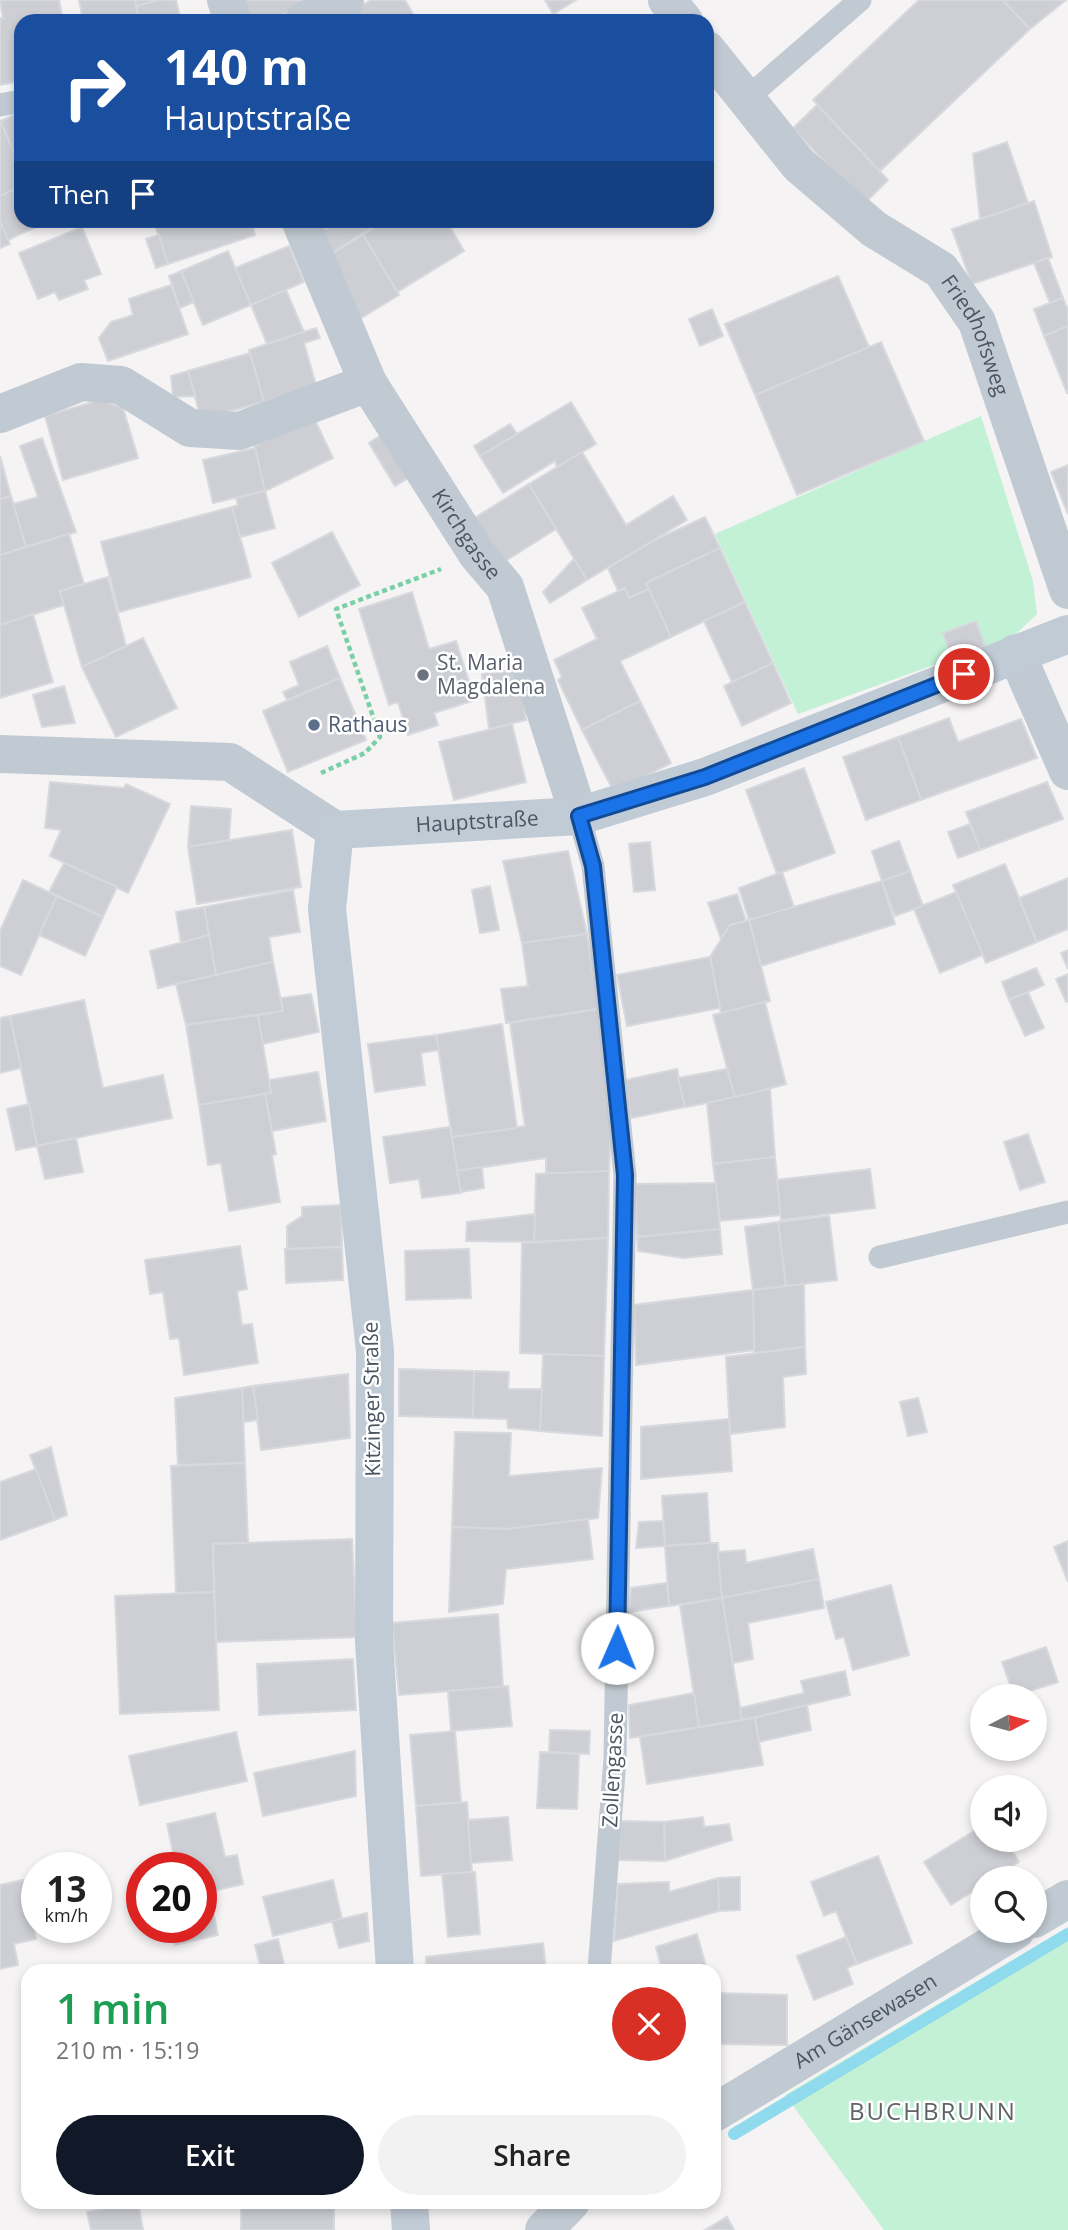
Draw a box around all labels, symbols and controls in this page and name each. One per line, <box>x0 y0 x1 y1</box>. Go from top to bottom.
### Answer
text: 140 m <box>164 33 309 99</box>
icon: right <box>49 42 140 133</box>
text: Hauptstraße <box>164 96 351 139</box>
icon: arrive <box>124 175 162 213</box>
text: Then <box>49 176 110 212</box>
street label: Friedhofsweg <box>935 269 1016 399</box>
street label: Kirchgasse <box>426 483 508 585</box>
pin <box>934 644 994 704</box>
place label: St. Maria Magdalena <box>437 648 545 700</box>
icon: arrive <box>945 655 983 693</box>
marker: St. Maria Magdalena <box>415 667 431 683</box>
place label: Rathaus <box>328 710 408 738</box>
marker: Rathaus <box>306 717 322 733</box>
street label: Hauptstraße <box>415 803 539 838</box>
street label: Kitzinger Straße <box>356 1321 386 1477</box>
position arrow <box>580 1611 654 1685</box>
north arrow <box>970 1684 1046 1760</box>
map controls <box>970 1684 1047 1943</box>
street label: Zollengasse <box>595 1712 629 1828</box>
button: sound <box>970 1775 1047 1852</box>
speed limit sign: 20 <box>126 1852 217 1943</box>
text: 13 <box>46 1865 87 1912</box>
button: search <box>970 1866 1047 1943</box>
text: km/h <box>45 1903 88 1927</box>
street label: Am Gänsewasen <box>788 1966 942 2075</box>
text: 1 min <box>56 1979 169 2036</box>
button: close <box>612 1987 686 2061</box>
text: 210 m · 15:19 <box>56 2034 199 2066</box>
district label: BUCHBRUNN <box>849 2094 1017 2127</box>
button: Exit <box>56 2115 364 2195</box>
button: Share <box>378 2115 686 2195</box>

